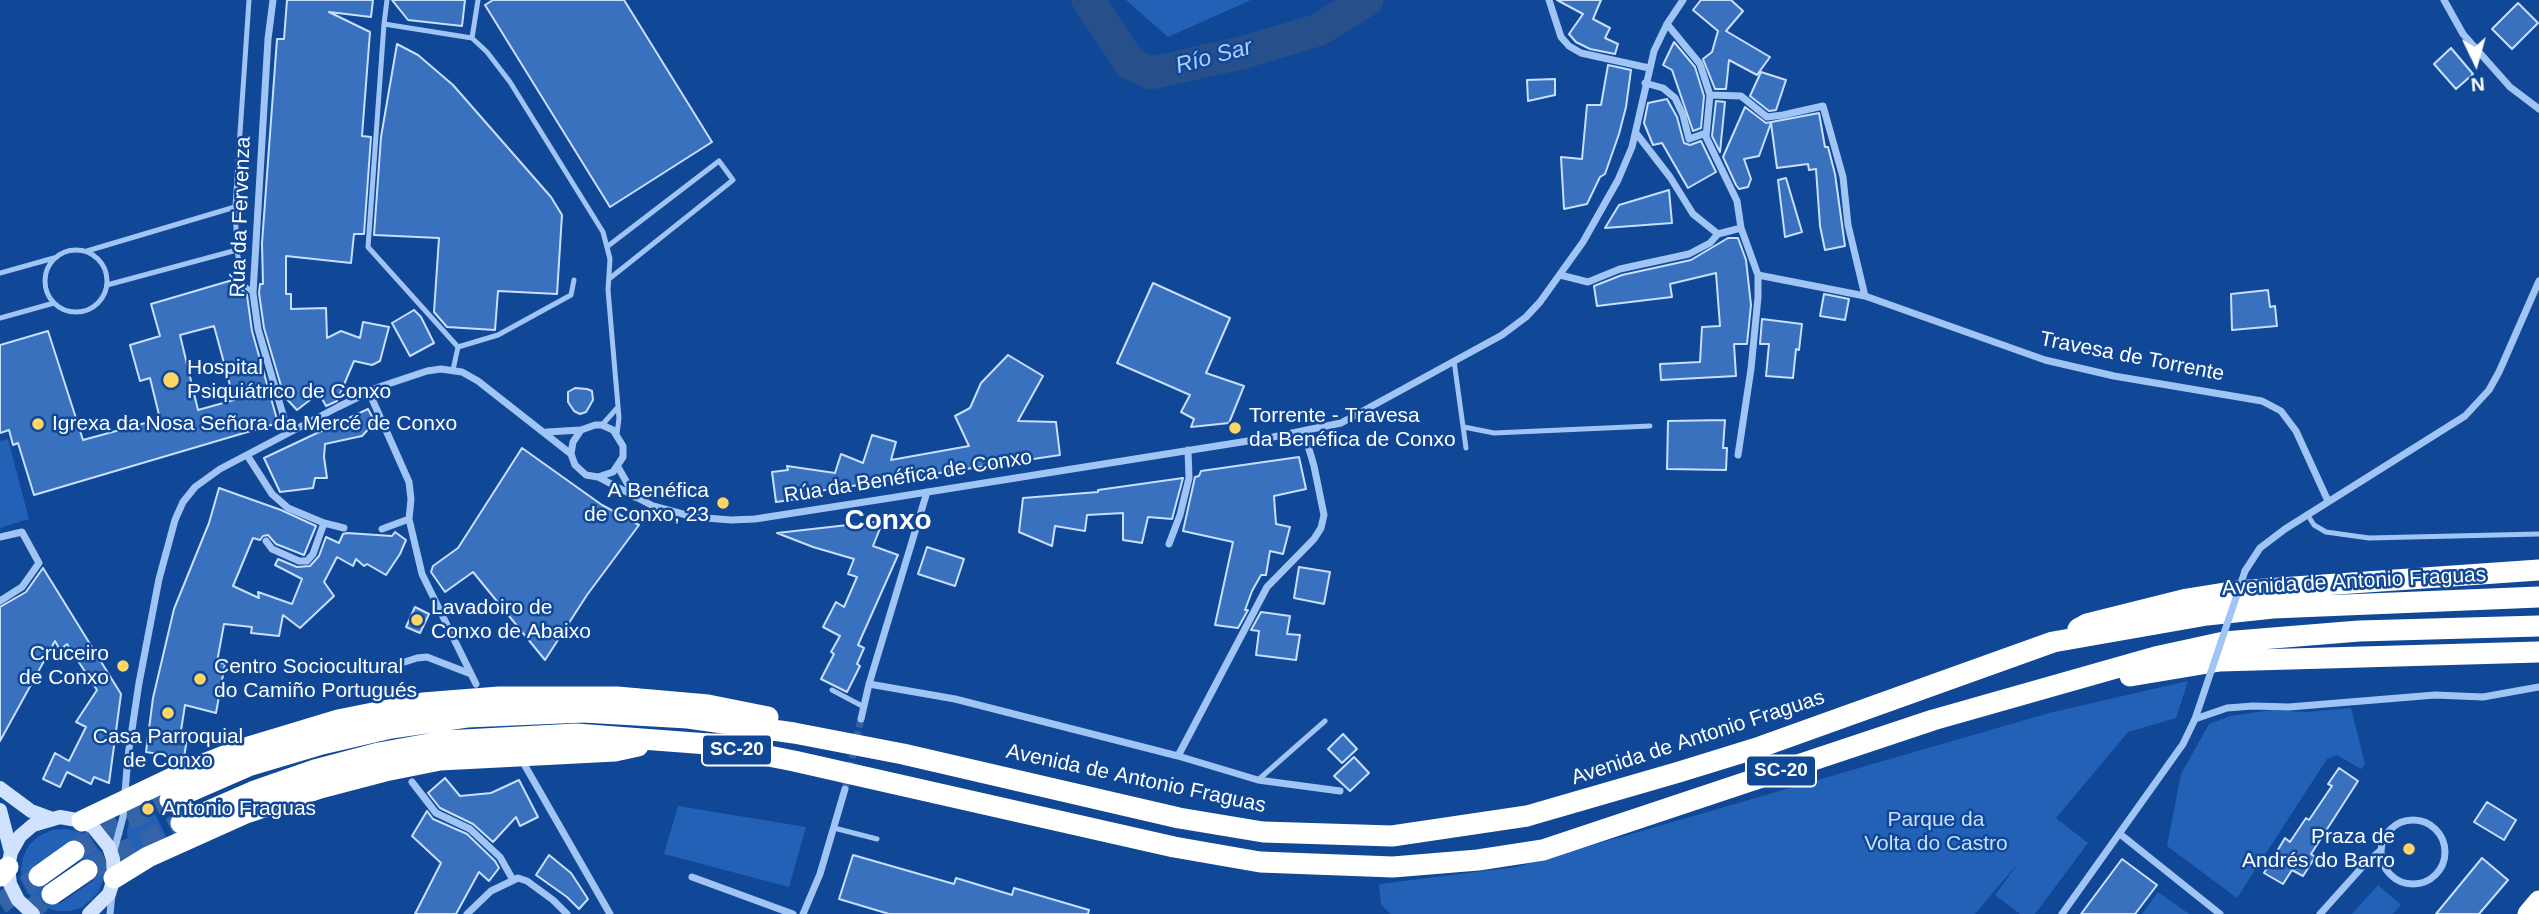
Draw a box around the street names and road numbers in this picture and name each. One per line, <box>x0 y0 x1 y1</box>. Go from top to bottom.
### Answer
street label: Rúa da Fervenza <box>226 136 256 298</box>
street label: Travesa de Torrente <box>2038 327 2226 387</box>
street label: Rúa da Benéfica de Conxo <box>782 445 1034 509</box>
street label: Avenida de Antonio Fraguas <box>2221 562 2487 602</box>
street label: Avenida de Antonio Fraguas <box>1568 685 1828 791</box>
road number: SC-20 <box>702 734 772 765</box>
street label: Avenida de Antonio Fraguas <box>1004 739 1268 819</box>
road number: SC-20 <box>1746 756 1816 786</box>

